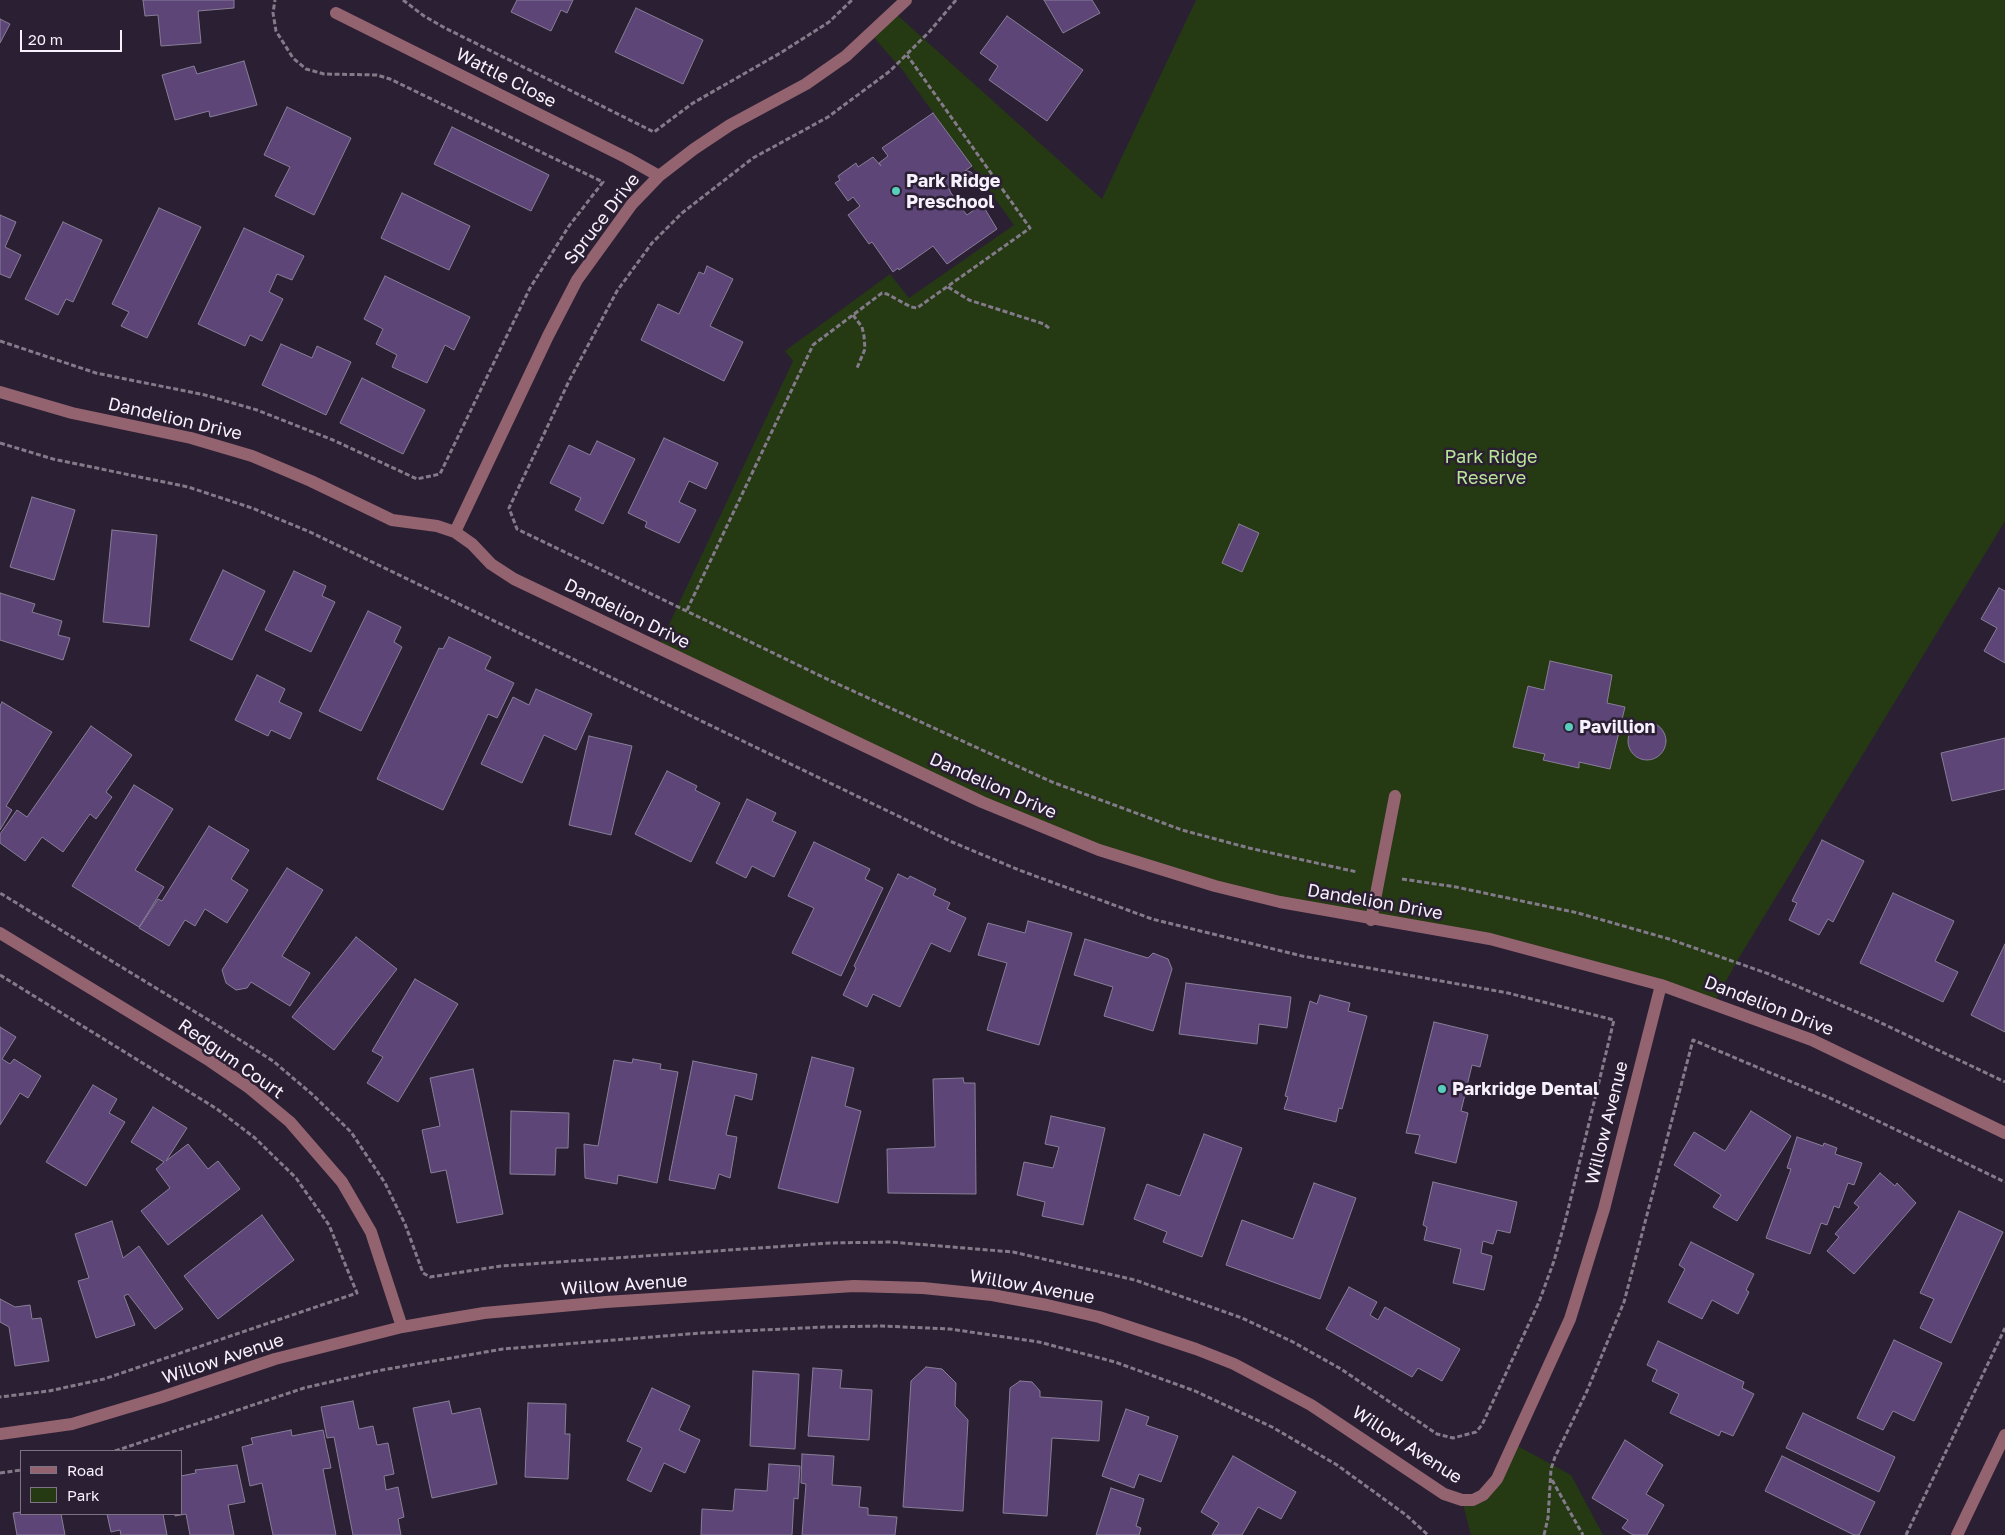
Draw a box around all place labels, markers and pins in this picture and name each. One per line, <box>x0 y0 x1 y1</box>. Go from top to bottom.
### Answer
place label: Park Ridge Preschool <box>906 170 1000 212</box>
marker: Park Ridge Preschool <box>890 185 902 197</box>
place label: Pavillion <box>1579 716 1655 738</box>
marker: Pavillion <box>1563 721 1575 733</box>
place label: Parkridge Dental <box>1452 1078 1599 1100</box>
marker: Parkridge Dental <box>1436 1083 1448 1095</box>

